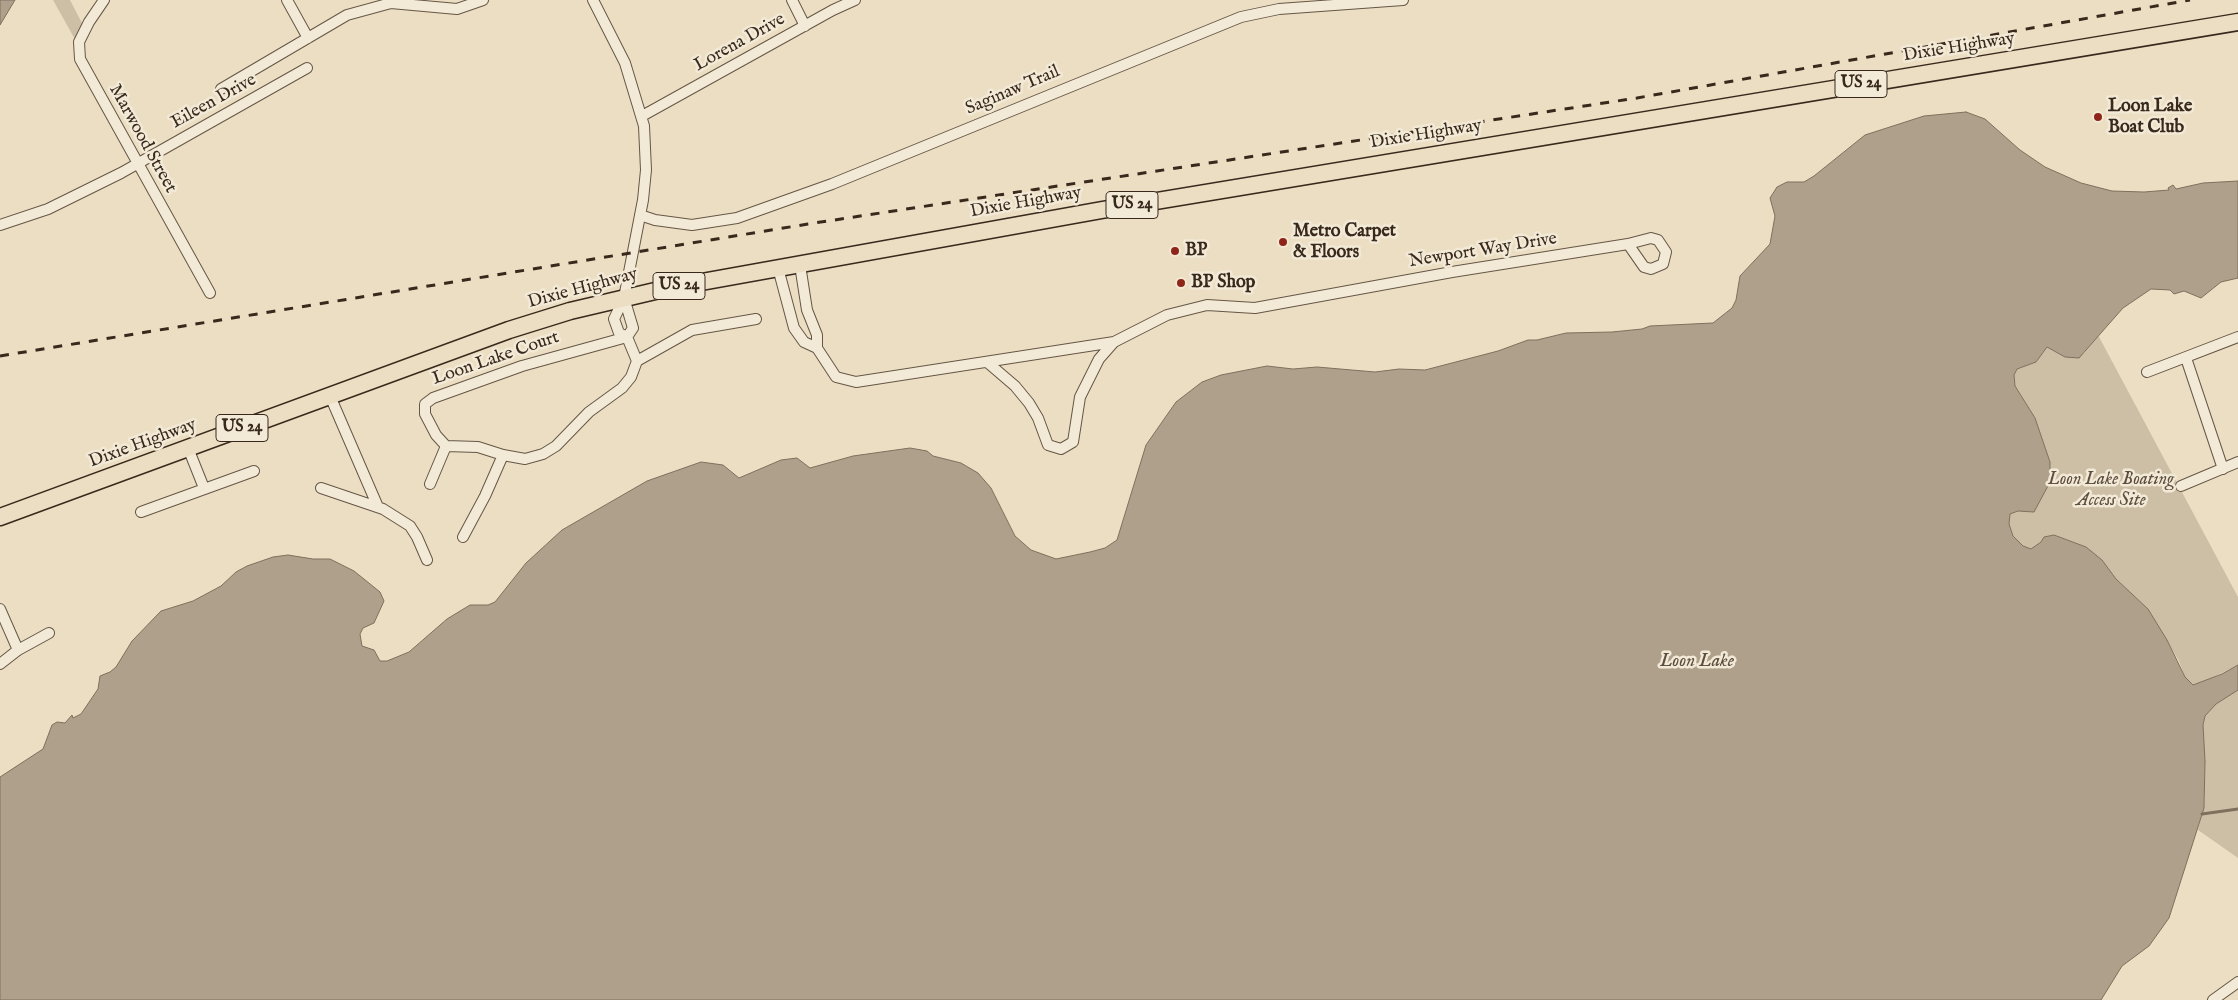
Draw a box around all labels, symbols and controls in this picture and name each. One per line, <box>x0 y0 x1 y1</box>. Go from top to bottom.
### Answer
street label: Lorena Drive <box>691 9 789 77</box>
street label: Dixie Highway <box>1902 29 2016 67</box>
street label: Saginaw Trail <box>963 61 1063 121</box>
street label: Eileen Drive <box>168 70 260 134</box>
road number: US 24 <box>1835 70 1887 98</box>
street label: Marwood Street <box>103 81 181 197</box>
place label: Loon Lake Boat Club <box>2108 96 2192 138</box>
marker: Loon Lake Boat Club <box>2092 111 2104 123</box>
street label: Dixie Highway <box>1369 116 1483 154</box>
street label: Dixie Highway <box>969 183 1083 223</box>
road number: US 24 <box>1106 192 1158 218</box>
place label: Metro Carpet & Floors <box>1293 221 1396 264</box>
street label: Newport Way Drive <box>1407 229 1559 273</box>
marker: Metro Carpet & Floors <box>1277 236 1289 248</box>
place label: BP <box>1185 240 1207 262</box>
marker: BP <box>1169 245 1181 257</box>
street label: Dixie Highway <box>526 264 640 314</box>
road number: US 24 <box>653 272 705 300</box>
place label: BP Shop <box>1191 272 1255 294</box>
marker: BP Shop <box>1175 277 1187 289</box>
street label: Loon Lake Court <box>430 327 562 391</box>
road number: US 24 <box>216 414 268 442</box>
street label: Dixie Highway <box>86 415 200 473</box>
park label: Loon Lake Boating Access Site <box>2048 469 2174 512</box>
water label: Loon Lake <box>1660 651 1734 673</box>

